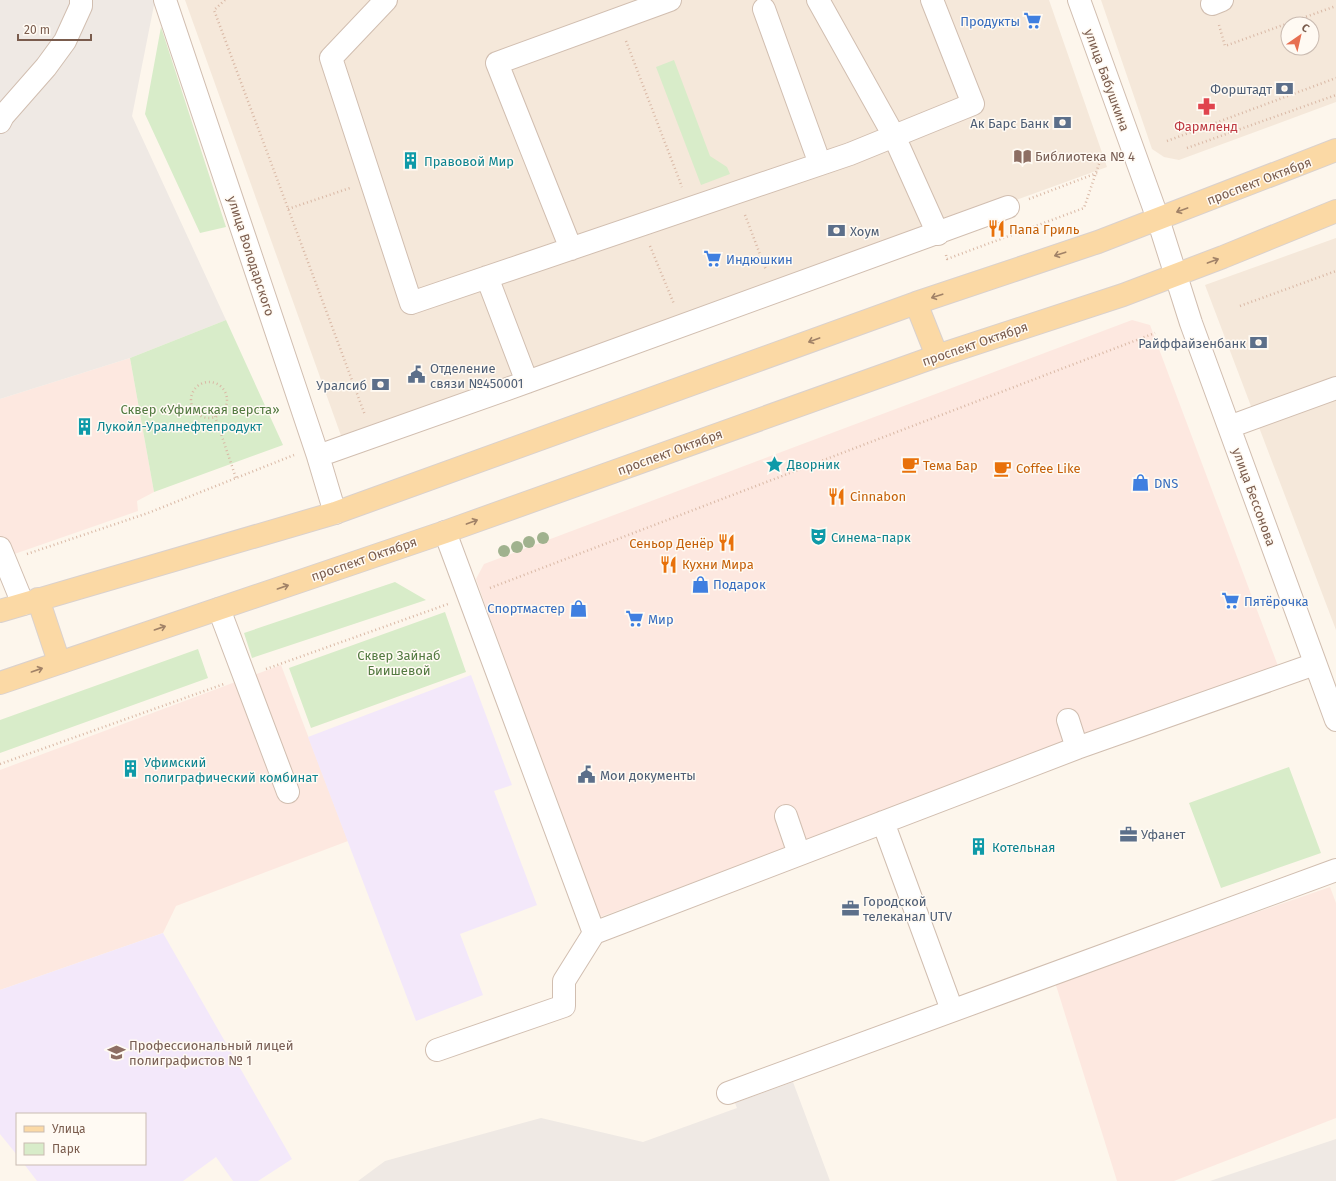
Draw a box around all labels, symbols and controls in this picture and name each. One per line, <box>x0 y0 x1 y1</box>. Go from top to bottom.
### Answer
supermarket icon: Продукты <box>1023 11 1043 31</box>
place label: Продукты <box>960 14 1020 29</box>
scale bar <box>18 16 91 42</box>
north arrow <box>1280 16 1320 56</box>
text: С <box>1299 21 1312 36</box>
text: 20 m <box>24 23 50 37</box>
street label: улица Бабушкина <box>1082 27 1132 133</box>
bank icon: Форштадт <box>1275 79 1295 99</box>
place label: Форштадт <box>1210 82 1272 97</box>
pharmacy icon: Фармленд <box>1196 97 1216 117</box>
bank icon: Ак Барс Банк <box>1052 113 1072 133</box>
place label: Ак Барс Банк <box>970 116 1049 131</box>
place label: Фармленд <box>1174 119 1238 134</box>
library icon: Библиотека № 4 <box>1012 146 1032 166</box>
place label: Библиотека № 4 <box>1035 149 1135 164</box>
building icon: Правовой Мир <box>401 151 421 171</box>
place label: Правовой Мир <box>424 154 514 169</box>
street label: проспект Октября <box>1205 154 1313 208</box>
street label: улица Володарского <box>225 194 277 318</box>
one-way arrow <box>1176 207 1189 214</box>
restaurant icon: Папа Гриль <box>986 219 1006 239</box>
bank icon: Хоум <box>827 221 847 241</box>
place label: Папа Гриль <box>1009 222 1080 237</box>
place label: Хоум <box>850 224 879 239</box>
supermarket icon: Индюшкин <box>703 249 723 269</box>
one-way arrow <box>1054 251 1066 259</box>
place label: Индюшкин <box>726 252 793 267</box>
one-way arrow <box>1206 256 1218 264</box>
one-way arrow <box>930 293 943 300</box>
street label: проспект Октября <box>920 319 1030 369</box>
bank icon: Райффайзенбанк <box>1249 333 1269 353</box>
one-way arrow <box>809 336 821 344</box>
place label: Райффайзенбанк <box>1138 336 1246 351</box>
place label: Отделение связи №450001 <box>430 361 523 391</box>
public building icon: Отделение связи №450001 <box>407 365 427 385</box>
bank icon: Уралсиб <box>370 375 390 395</box>
place label: Уралсиб <box>316 378 367 393</box>
park label: Сквер «Уфимская верста» <box>121 402 280 417</box>
building icon: Лукойл-Уралнефтепродукт <box>74 416 94 436</box>
place label: Лукойл-Уралнефтепродукт <box>97 419 262 434</box>
street label: проспект Октября <box>615 426 725 478</box>
street label: улица Бессонова <box>1229 446 1279 548</box>
place icon: Дворник <box>764 454 784 474</box>
cafe icon: Тема Бар <box>900 455 920 475</box>
place label: Дворник <box>786 457 840 472</box>
place label: Тема Бар <box>923 458 978 473</box>
cafe icon: Coffee Like <box>993 458 1013 478</box>
place label: Coffee Like <box>1016 461 1081 476</box>
shop icon: DNS <box>1131 473 1151 493</box>
place label: DNS <box>1154 476 1178 491</box>
restaurant icon: Cinnabon <box>827 486 847 506</box>
place label: Cinnabon <box>850 489 906 504</box>
one-way arrow <box>466 518 479 525</box>
theatre icon: Синема-парк <box>808 527 828 547</box>
place label: Синема-парк <box>831 530 911 545</box>
restaurant icon: Сеньор Денёр <box>717 533 737 553</box>
street label: проспект Октября <box>309 534 419 584</box>
place label: Сеньор Денёр <box>629 536 714 551</box>
restaurant icon: Кухни Мира <box>659 554 679 574</box>
place label: Кухни Мира <box>682 557 754 572</box>
shop icon: Подарок <box>690 574 710 594</box>
place label: Подарок <box>713 577 766 592</box>
one-way arrow <box>277 582 289 590</box>
supermarket icon: Пятёрочка <box>1221 591 1241 611</box>
place label: Пятёрочка <box>1244 594 1309 609</box>
shop icon: Спортмастер <box>568 598 588 618</box>
place label: Спортмастер <box>487 601 565 616</box>
supermarket icon: Мир <box>625 609 645 629</box>
place label: Мир <box>648 612 674 627</box>
one-way arrow <box>154 624 166 632</box>
park label: Сквер Зайнаб Биишевой <box>357 648 441 678</box>
one-way arrow <box>30 666 43 673</box>
place label: Уфимский полиграфический комбинат <box>144 755 318 785</box>
building icon: Уфимский полиграфический комбинат <box>121 759 141 779</box>
public building icon: Мои документы <box>577 765 597 785</box>
place label: Мои документы <box>600 768 696 783</box>
office icon: Уфанет <box>1118 824 1138 844</box>
place label: Уфанет <box>1141 827 1186 842</box>
building icon: Котельная <box>969 837 989 857</box>
place label: Котельная <box>992 840 1055 855</box>
place label: Городской телеканал UTV <box>863 894 953 924</box>
office icon: Городской телеканал UTV <box>840 898 860 918</box>
place label: Профессиональный лицей полиграфистов № 1 <box>129 1038 293 1068</box>
school or university icon: Профессиональный лицей полиграфистов № 1 <box>106 1042 126 1062</box>
legend <box>16 1113 146 1165</box>
text: Улица <box>52 1122 86 1136</box>
text: Парк <box>52 1142 81 1156</box>

